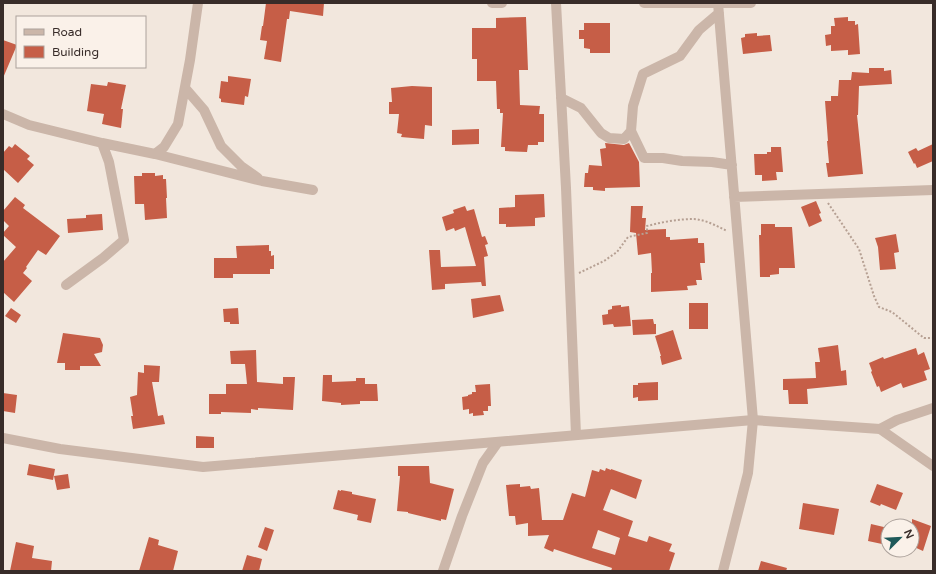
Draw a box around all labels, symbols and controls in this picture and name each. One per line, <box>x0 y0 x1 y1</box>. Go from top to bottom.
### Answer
legend <box>16 16 146 68</box>
text: Road <box>52 25 82 39</box>
text: Building <box>52 45 99 59</box>
north arrow <box>880 518 920 558</box>
text: N <box>901 527 916 541</box>

